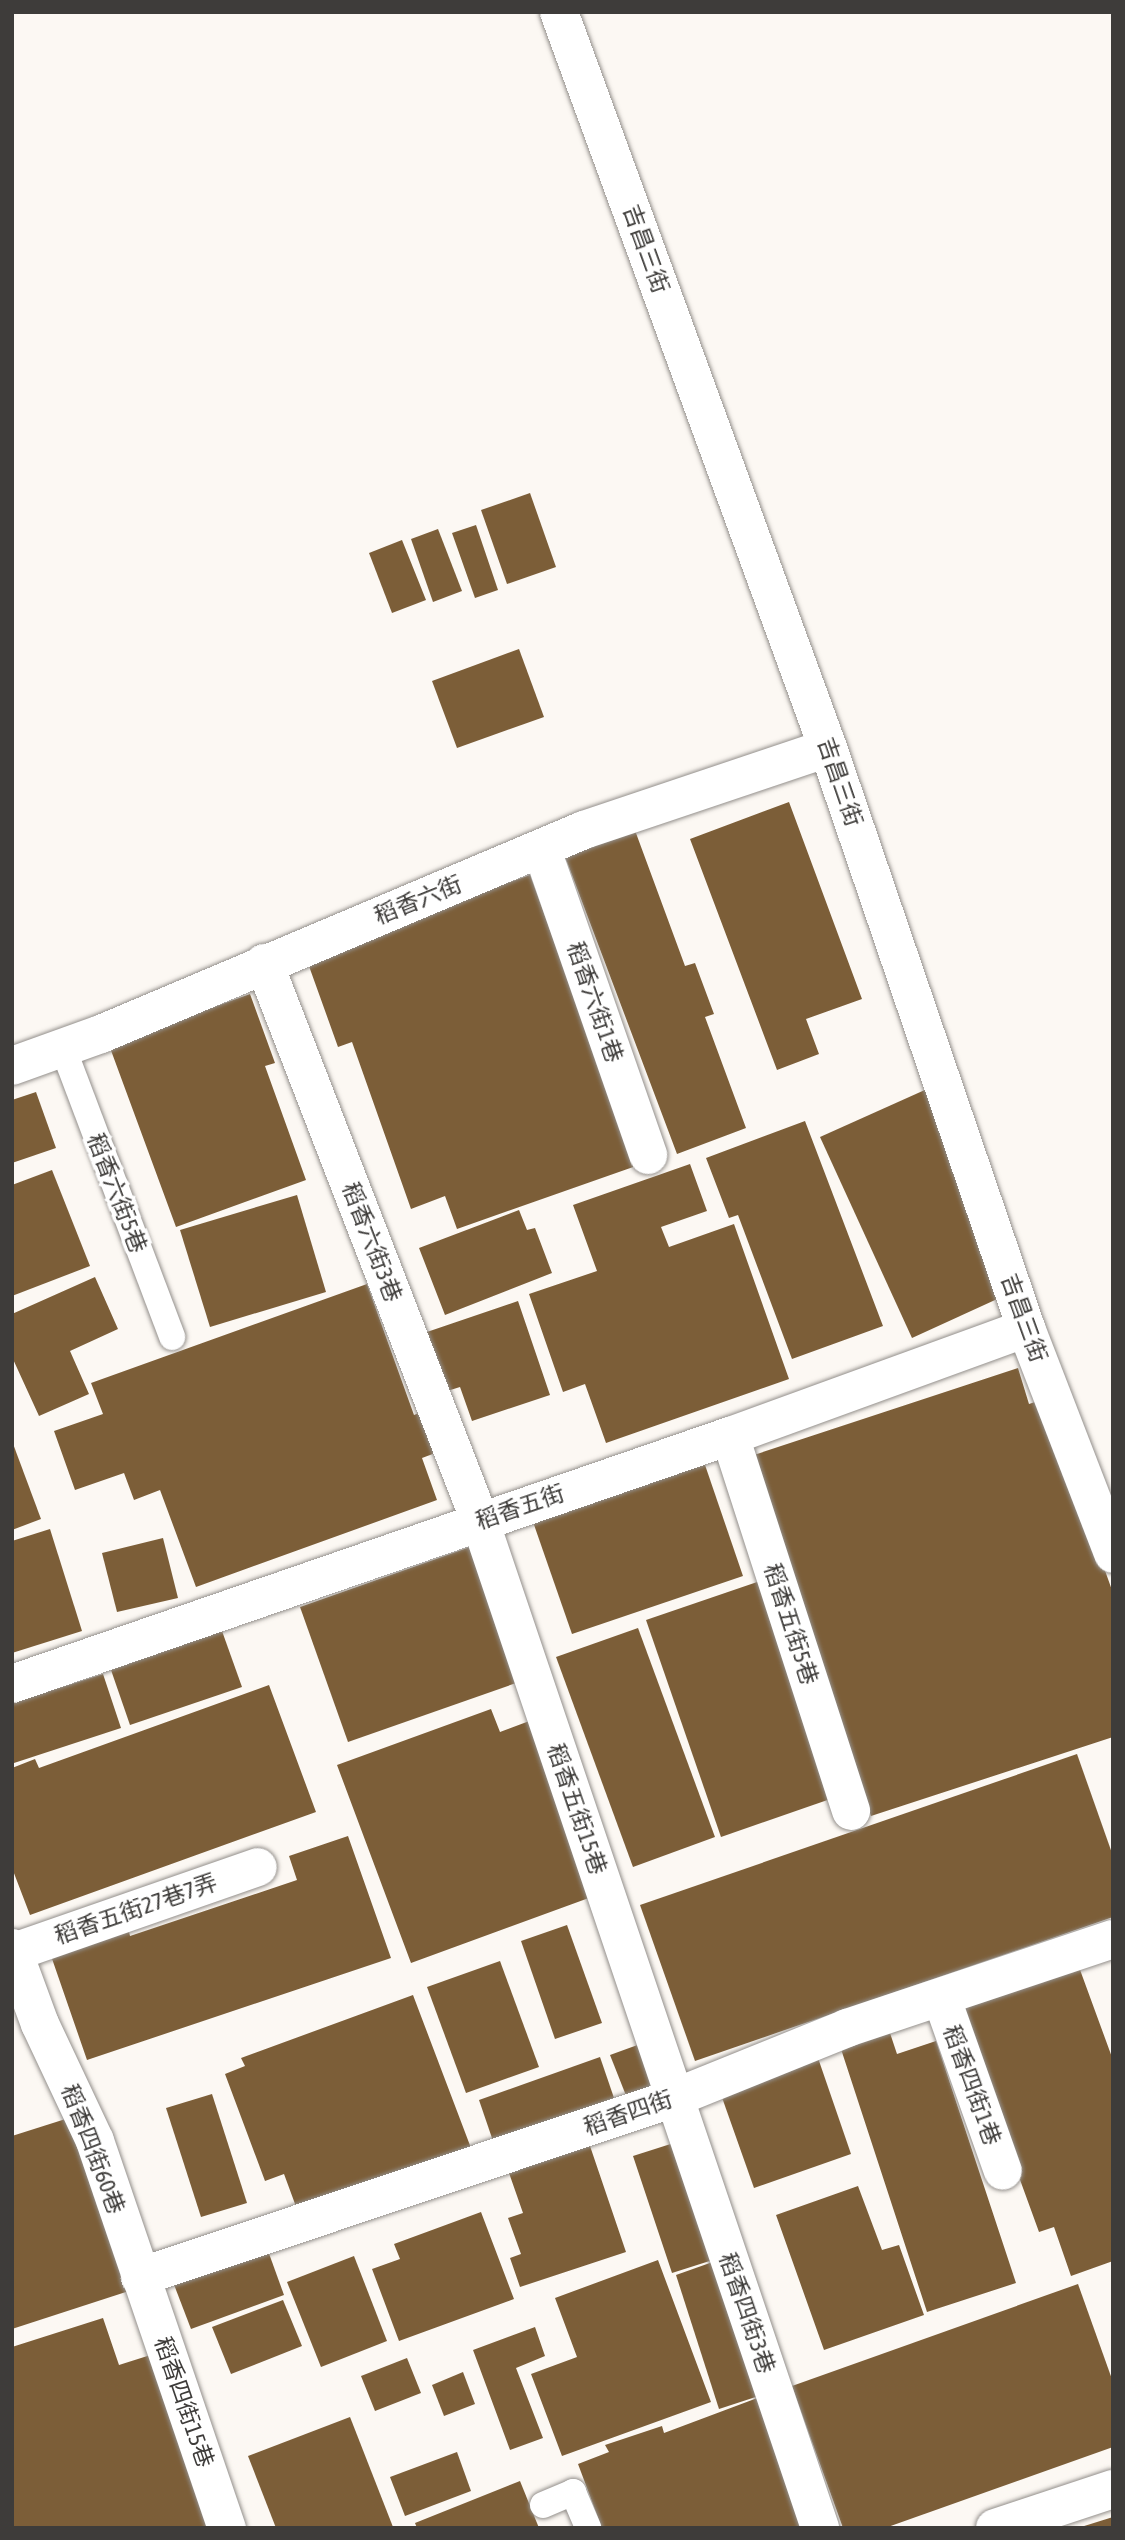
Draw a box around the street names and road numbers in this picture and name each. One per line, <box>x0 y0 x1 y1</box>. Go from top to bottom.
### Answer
street label: 吉昌三街 <box>617 201 675 297</box>
street label: 吉昌三街 <box>812 734 868 830</box>
street label: 稻香六街 <box>370 870 466 930</box>
street label: 稻香六街1巷 <box>561 938 629 1066</box>
street label: 稻香六街5巷 <box>82 1129 152 1257</box>
street label: 稻香六街3巷 <box>337 1178 407 1306</box>
street label: 吉昌三街 <box>995 1270 1053 1366</box>
street label: 稻香五街 <box>472 1479 568 1535</box>
street label: 稻香五街5巷 <box>758 1560 824 1688</box>
street label: 稻香五街15巷 <box>542 1740 612 1878</box>
street label: 稻香五街27巷7弄 <box>51 1868 221 1950</box>
street label: 稻香四街1巷 <box>938 2021 1006 2149</box>
street label: 稻香四街60巷 <box>56 2080 130 2218</box>
street label: 稻香四街 <box>580 2085 676 2141</box>
street label: 稻香四街3巷 <box>713 2249 781 2377</box>
street label: 稻香四街15巷 <box>149 2333 219 2471</box>

